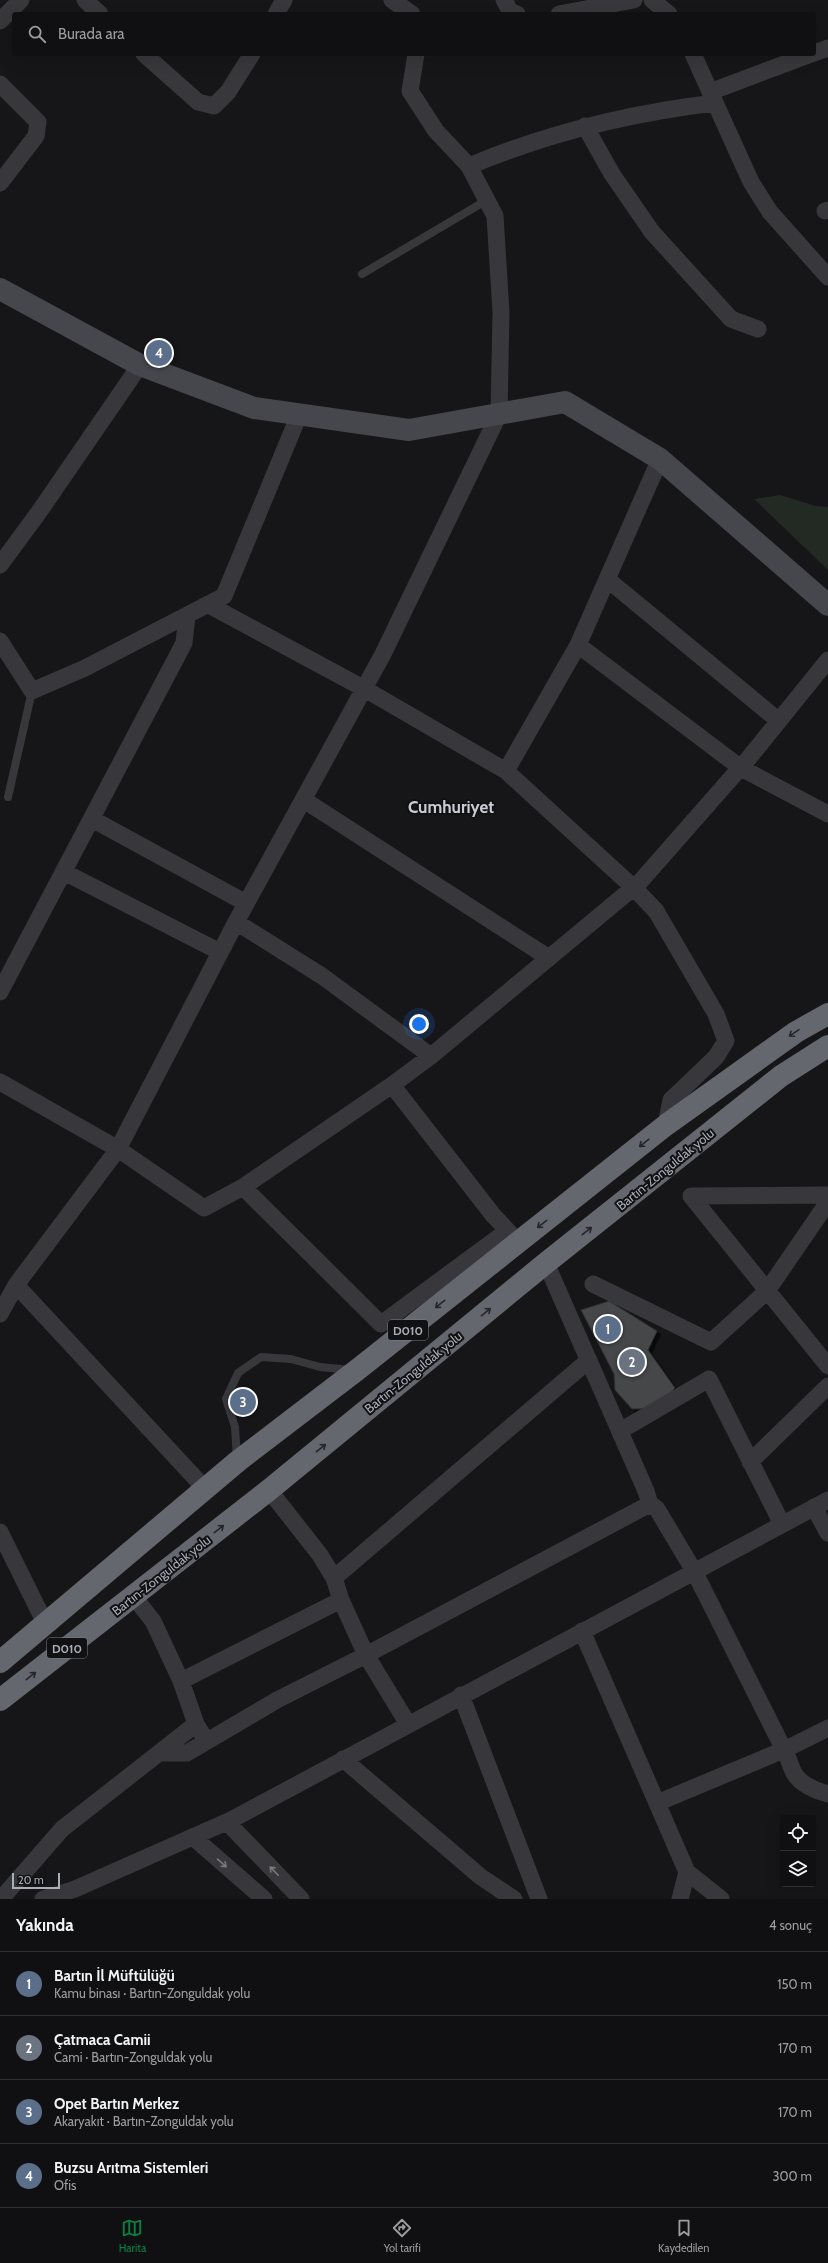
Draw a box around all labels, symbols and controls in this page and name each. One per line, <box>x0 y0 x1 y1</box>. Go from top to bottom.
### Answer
search box <box>12 12 816 56</box>
icon: search <box>26 23 48 45</box>
text: Burada ara <box>58 25 125 43</box>
pin: 4 <box>146 338 172 368</box>
district label: Cumhuriyet <box>408 797 494 817</box>
your location <box>409 1014 429 1034</box>
one-way arrow <box>788 1030 800 1038</box>
street label: Bartın-Zonguldak yolu <box>613 1125 717 1213</box>
one-way arrow <box>638 1138 649 1147</box>
one-way arrow <box>536 1219 547 1228</box>
one-way arrow <box>582 1226 593 1235</box>
one-way arrow <box>435 1300 446 1309</box>
one-way arrow <box>481 1308 492 1317</box>
pin: 1 <box>595 1314 621 1344</box>
road number: D010 <box>388 1320 428 1340</box>
street label: Bartın-Zonguldak yolu <box>361 1328 465 1416</box>
pin: 2 <box>619 1347 645 1377</box>
pin: 3 <box>230 1387 256 1417</box>
one-way arrow <box>315 1443 326 1452</box>
one-way arrow <box>214 1525 225 1533</box>
street label: Bartın-Zonguldak yolu <box>108 1531 214 1619</box>
road number: D010 <box>47 1638 87 1658</box>
one-way arrow <box>25 1672 36 1680</box>
map controls <box>780 1815 816 1887</box>
button: locate <box>780 1815 816 1851</box>
button: layers <box>780 1851 816 1887</box>
one-way arrow <box>217 1858 227 1867</box>
one-way arrow <box>269 1866 279 1876</box>
scale bar <box>12 1871 60 1890</box>
text: 20 m <box>18 1873 44 1887</box>
text: Yakında <box>16 1915 74 1935</box>
text: 4 sonuç <box>769 1917 812 1933</box>
text: Bartın İl Müftülüğü <box>54 1967 175 1985</box>
text: 1 <box>27 1976 31 1992</box>
text: 150 m <box>777 1976 812 1992</box>
text: Kamu binası · Bartın-Zonguldak yolu <box>54 1985 250 2001</box>
text: Çatmaca Camii <box>54 2031 151 2049</box>
text: 2 <box>26 2040 32 2056</box>
text: 170 m <box>778 2040 812 2056</box>
text: Cami · Bartın-Zonguldak yolu <box>54 2049 212 2065</box>
text: Opet Bartın Merkez <box>54 2095 179 2113</box>
text: 3 <box>25 2104 33 2120</box>
text: 170 m <box>778 2104 812 2120</box>
text: Akaryakıt · Bartın-Zonguldak yolu <box>54 2113 234 2129</box>
text: Buzsu Arıtma Sistemleri <box>54 2159 208 2177</box>
text: 4 <box>25 2168 33 2184</box>
text: 300 m <box>772 2168 812 2184</box>
text: Ofis <box>54 2177 76 2193</box>
tab: Harita <box>119 2217 146 2255</box>
tab: Yol tarifi <box>384 2217 421 2255</box>
tab: Kaydedilen <box>658 2217 709 2255</box>

